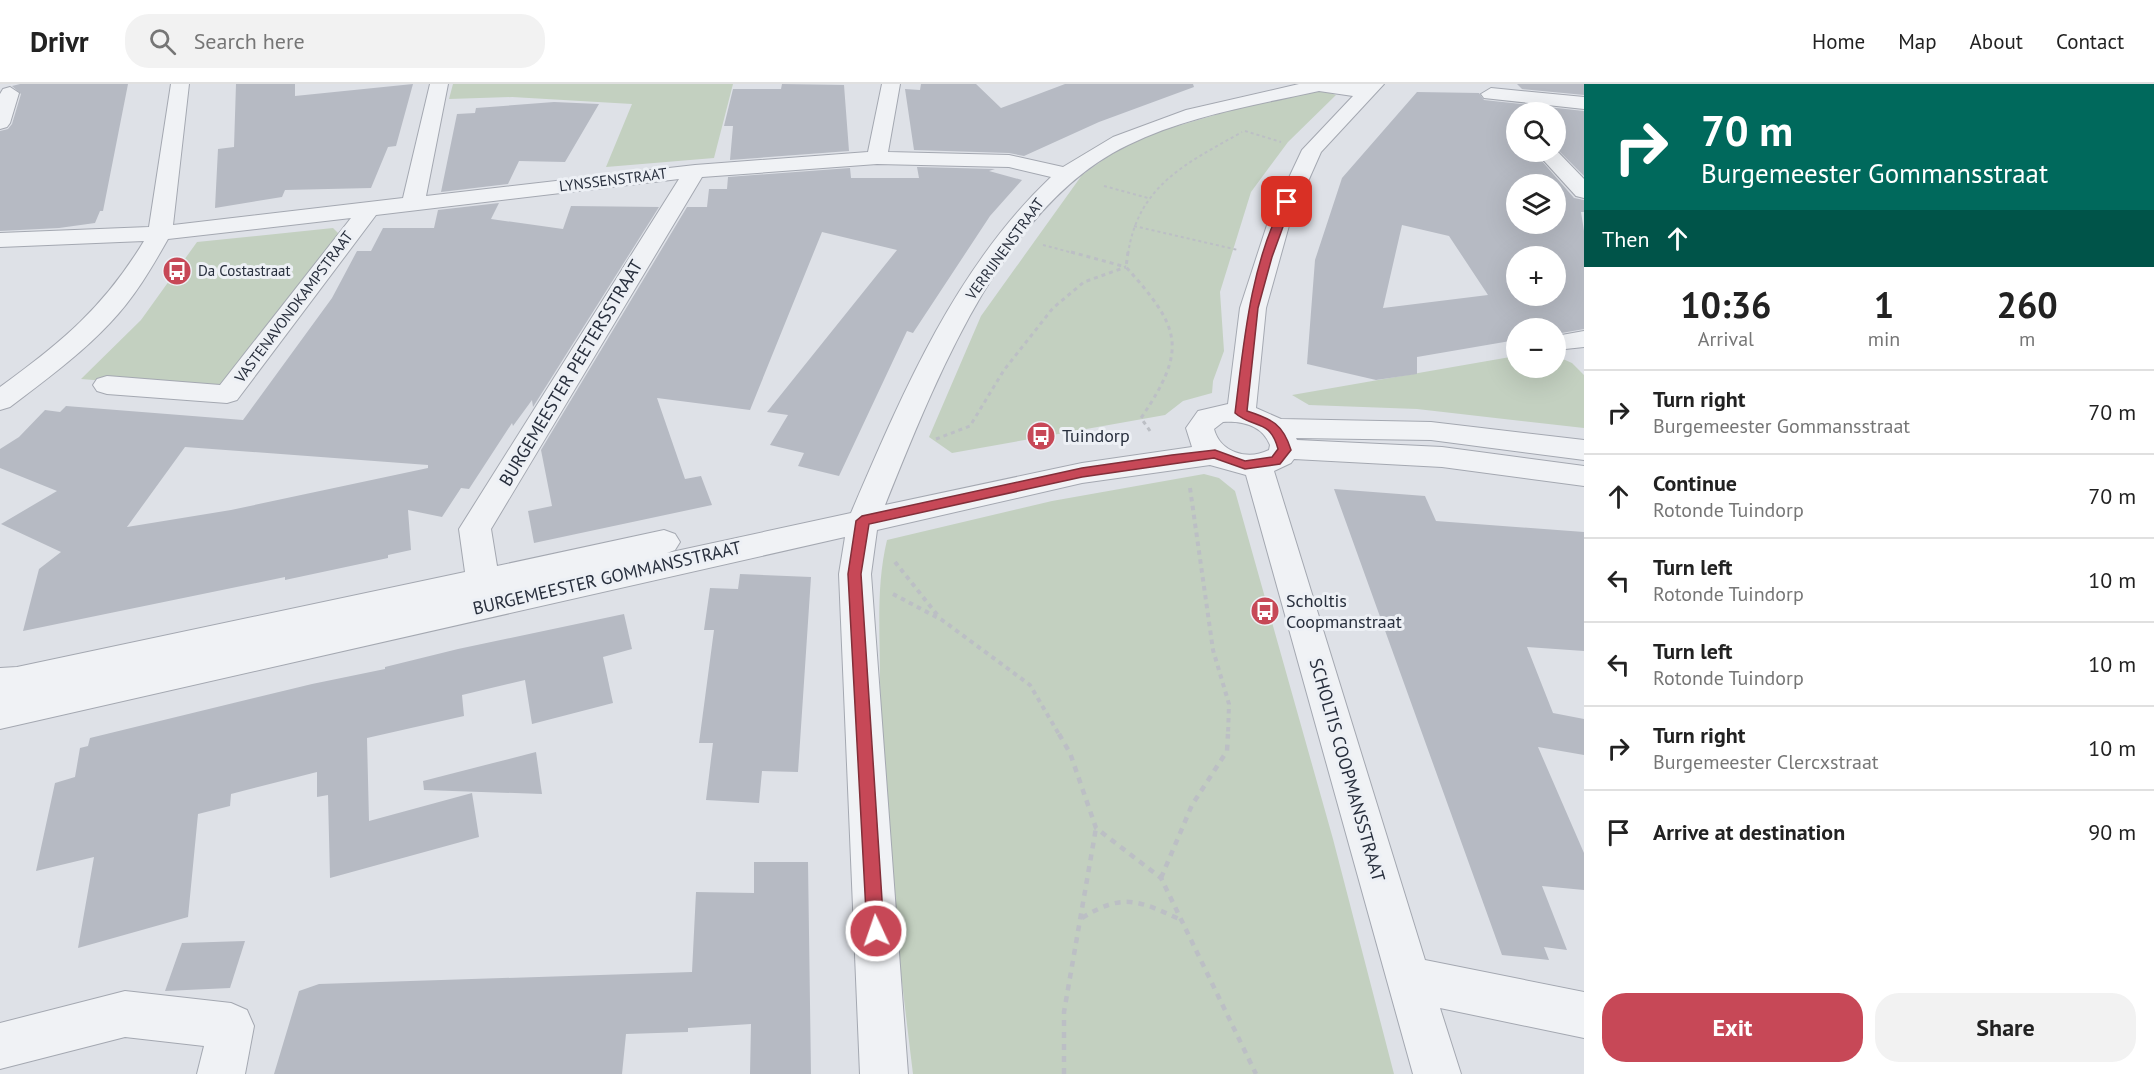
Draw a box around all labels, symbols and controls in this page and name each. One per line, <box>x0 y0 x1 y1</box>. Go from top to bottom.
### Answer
search box <box>125 14 545 68</box>
text: Drivr <box>30 23 89 60</box>
icon: search <box>146 25 179 58</box>
text: Search here <box>194 27 305 55</box>
text: Home <box>1812 28 1865 55</box>
text: Map <box>1898 28 1937 55</box>
text: About <box>1970 28 2023 55</box>
text: Contact <box>2056 28 2124 55</box>
map controls <box>1506 102 1566 378</box>
button: search <box>1506 102 1566 162</box>
text: 70 m <box>1701 103 1793 158</box>
icon: right <box>1602 108 1680 186</box>
text: Burgemeester Gommansstraat <box>1701 156 2048 190</box>
street label: LYNSSENSTRAAT <box>558 163 669 196</box>
button: layers <box>1506 174 1566 234</box>
pin <box>1261 176 1312 227</box>
icon: arrive <box>1270 185 1303 218</box>
street label: VERRIJNENSTRAAT <box>961 194 1048 304</box>
icon: ahead <box>1661 222 1694 255</box>
text: Then <box>1602 225 1649 253</box>
street label: VASTENAVONDKAMPSTRAAT <box>230 227 357 387</box>
button: + <box>1506 246 1566 306</box>
bus stop icon: Da Costastraat <box>161 255 193 287</box>
street label: BURGEMEESTER PEETERSSTRAAT <box>494 255 647 490</box>
place label: Da Costastraat <box>198 261 291 280</box>
text: 10:36 <box>1680 281 1772 328</box>
text: 1 <box>1874 281 1894 328</box>
text: 260 <box>1997 281 2058 328</box>
button: − <box>1506 318 1566 378</box>
text: Arrival <box>1698 326 1754 352</box>
text: min <box>1868 326 1900 352</box>
text: m <box>2019 326 2035 352</box>
text: Turn right <box>1653 385 1745 413</box>
icon: right <box>1602 396 1635 429</box>
text: 70 m <box>2088 398 2136 426</box>
text: Burgemeester Gommansstraat <box>1653 413 1910 439</box>
bus stop icon: Tuindorp <box>1025 420 1057 452</box>
place label: Tuindorp <box>1062 424 1130 447</box>
text: Continue <box>1653 469 1737 497</box>
icon: ahead <box>1602 480 1635 513</box>
text: 70 m <box>2088 482 2136 510</box>
text: Rotonde Tuindorp <box>1653 497 1804 523</box>
street label: BURGEMEESTER GOMMANSSTRAAT <box>470 535 743 620</box>
text: Turn left <box>1653 553 1733 581</box>
icon: left <box>1602 564 1635 597</box>
text: 10 m <box>2088 566 2136 594</box>
text: Rotonde Tuindorp <box>1653 581 1804 607</box>
place label: Scholtis Coopmanstraat <box>1286 589 1402 633</box>
bus stop icon: Scholtis Coopmanstraat <box>1249 595 1281 627</box>
text: Turn left <box>1653 637 1733 665</box>
icon: left <box>1602 648 1635 681</box>
text: 10 m <box>2088 650 2136 678</box>
street label: SCHOLTIS COOPMANSSTRAAT <box>1305 655 1390 884</box>
text: Rotonde Tuindorp <box>1653 665 1804 691</box>
text: Turn right <box>1653 721 1745 749</box>
icon: right <box>1602 732 1635 765</box>
text: 10 m <box>2088 734 2136 762</box>
text: Burgemeester Clercxstraat <box>1653 749 1879 775</box>
icon: arrive <box>1602 816 1635 849</box>
text: Arrive at destination <box>1653 818 1845 846</box>
text: 90 m <box>2088 818 2136 846</box>
position arrow <box>844 899 908 963</box>
button: Exit <box>1602 993 1863 1062</box>
button: Share <box>1875 993 2136 1062</box>

